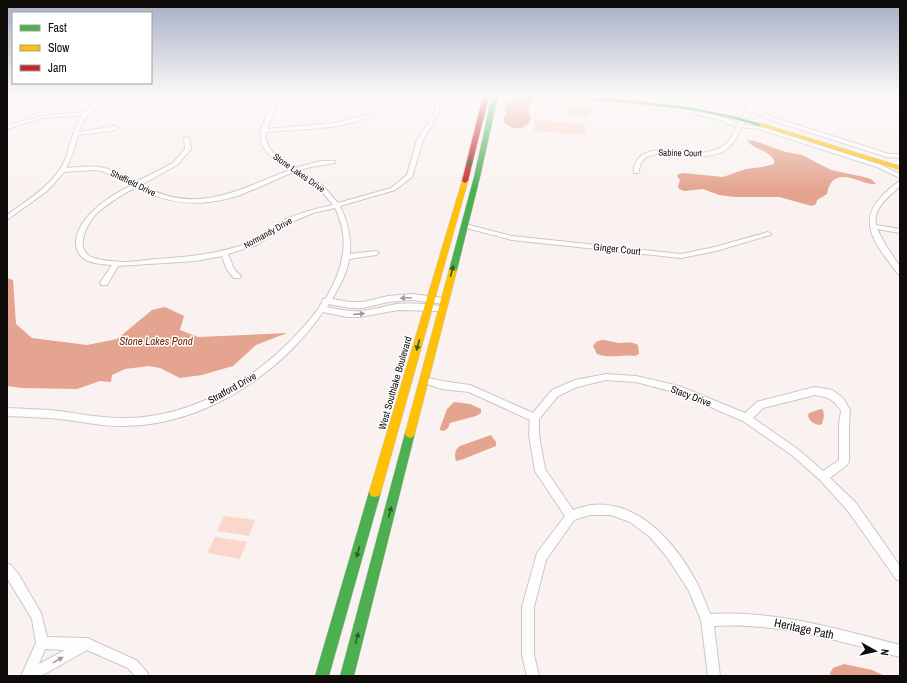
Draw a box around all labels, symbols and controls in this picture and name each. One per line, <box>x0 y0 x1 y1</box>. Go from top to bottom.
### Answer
legend <box>12 12 152 84</box>
text: Fast <box>48 20 67 36</box>
text: Slow <box>48 40 70 56</box>
text: Jam <box>48 60 67 76</box>
street label: Sabine Court <box>658 147 702 159</box>
street label: Stone Lakes Drive <box>271 151 327 195</box>
one-way arrow <box>467 155 473 167</box>
street label: Sheffield Drive <box>108 167 158 199</box>
street label: Normandy Drive <box>242 215 294 251</box>
street label: Ginger Court <box>593 240 642 258</box>
one-way arrow <box>450 265 456 278</box>
one-way arrow <box>400 294 412 301</box>
one-way arrow <box>353 310 365 317</box>
water label: Stone Lakes Pond <box>119 334 194 348</box>
street label: West Southlake Boulevard <box>375 335 415 431</box>
one-way arrow <box>415 339 421 351</box>
street label: Stratford Drive <box>206 369 259 407</box>
street label: Stacy Drive <box>669 382 714 410</box>
one-way arrow <box>387 506 393 519</box>
one-way arrow <box>355 546 361 558</box>
street label: Heritage Path <box>773 615 835 643</box>
north arrow <box>855 631 895 671</box>
one-way arrow <box>354 632 360 644</box>
text: N <box>878 648 892 657</box>
one-way arrow <box>52 657 64 663</box>

